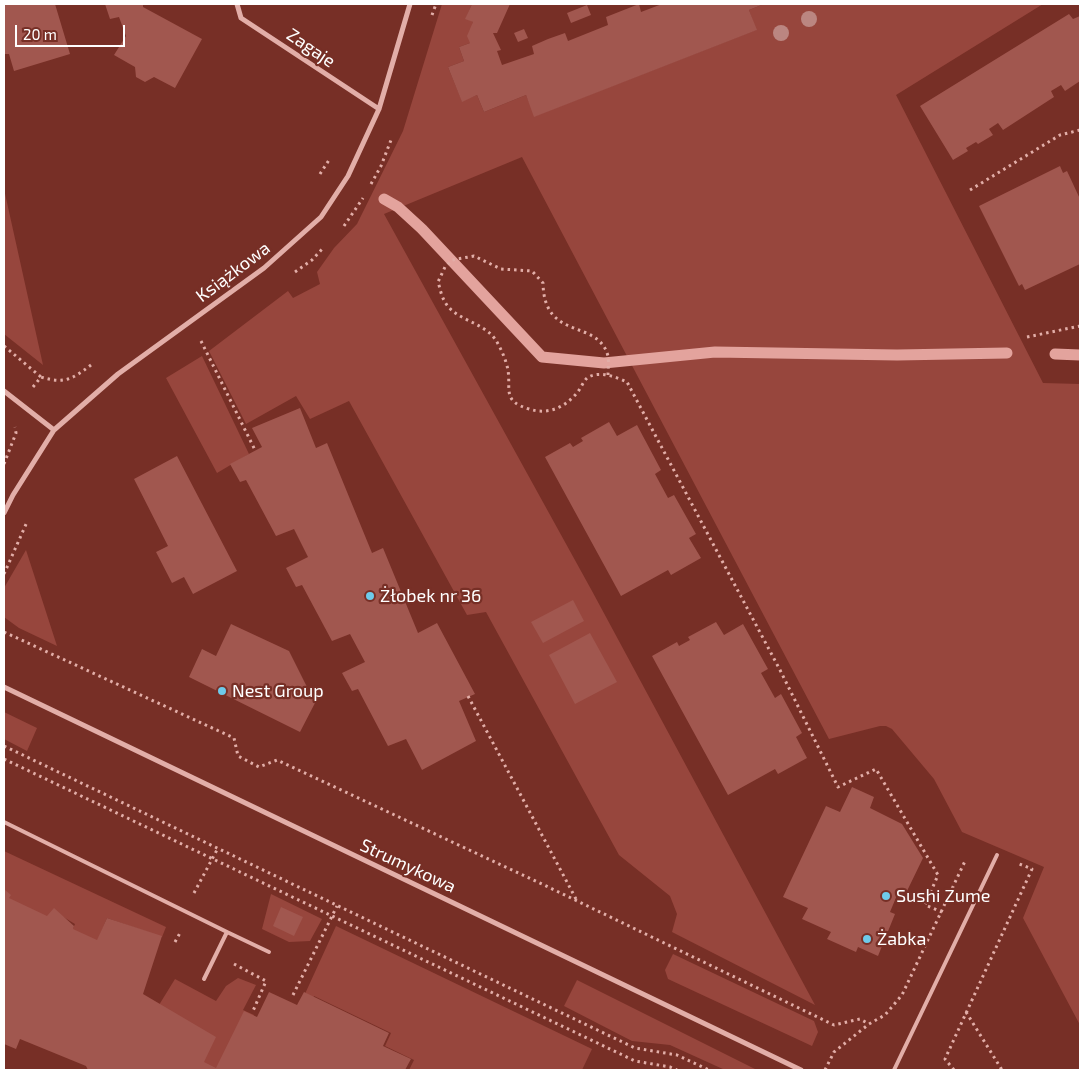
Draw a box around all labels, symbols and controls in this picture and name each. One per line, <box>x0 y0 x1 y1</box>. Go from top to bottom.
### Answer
scale bar <box>18 15 128 47</box>
street label: Zagaje <box>283 24 339 72</box>
text: 20 m <box>23 25 57 43</box>
street label: Książkowa <box>192 237 274 307</box>
place label: Żłobek nr 36 <box>380 585 481 607</box>
marker: Żłobek nr 36 <box>364 590 376 602</box>
place label: Nest Group <box>232 680 324 702</box>
marker: Nest Group <box>216 685 228 697</box>
street label: Strumykowa <box>357 834 459 898</box>
place label: Sushi Zume <box>896 885 990 907</box>
marker: Sushi Zume <box>880 890 892 902</box>
place label: Żabka <box>877 928 926 950</box>
marker: Żabka <box>861 933 873 945</box>

